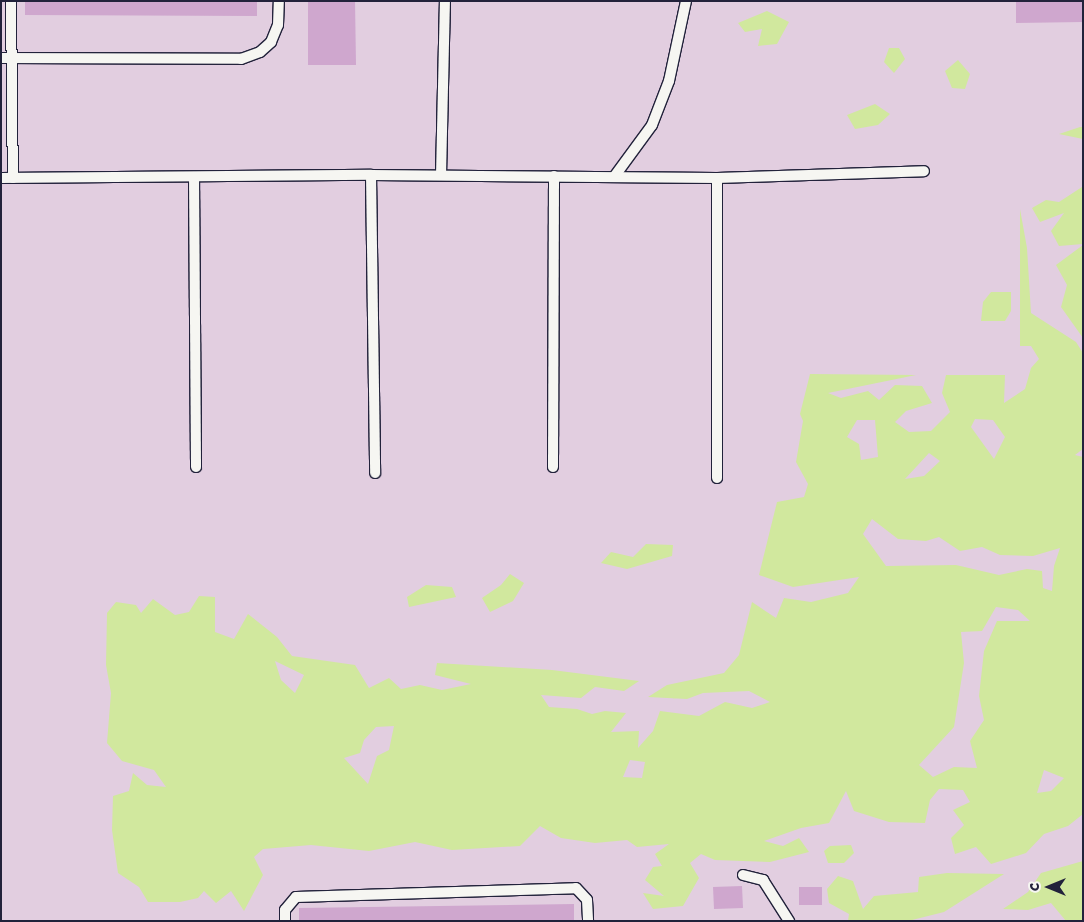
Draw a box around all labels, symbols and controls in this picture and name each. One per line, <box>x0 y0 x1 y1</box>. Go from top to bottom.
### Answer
north arrow <box>1024 862 1074 912</box>
text: С <box>1025 883 1043 891</box>

